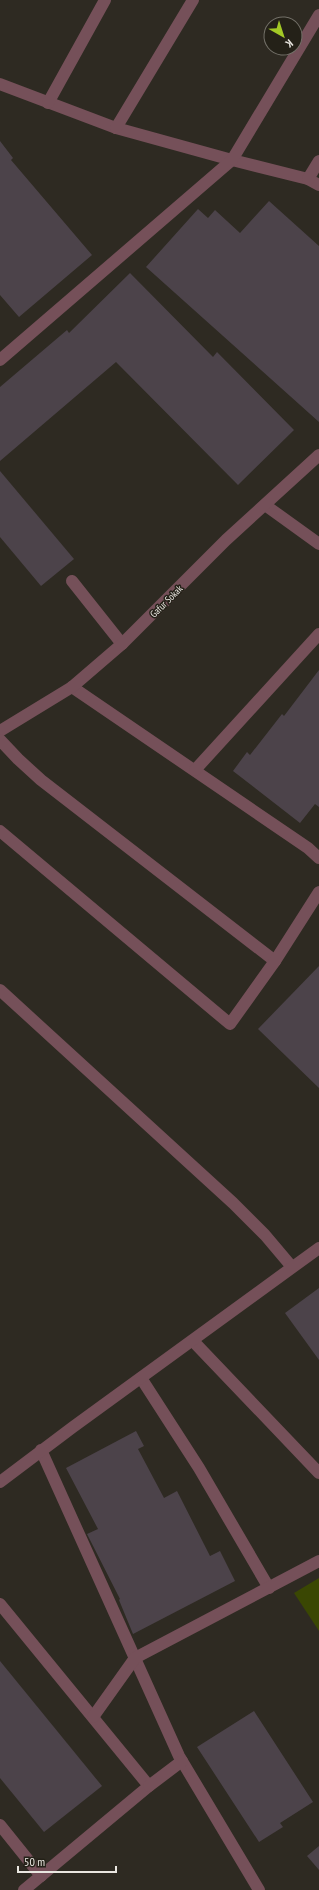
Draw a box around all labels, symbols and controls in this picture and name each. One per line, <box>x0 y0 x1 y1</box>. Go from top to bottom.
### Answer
north arrow <box>263 16 303 56</box>
text: K <box>282 37 296 51</box>
street label: Gafur Sokak <box>147 582 186 620</box>
scale bar <box>18 1848 116 1874</box>
text: 50 m <box>24 1854 45 1869</box>

